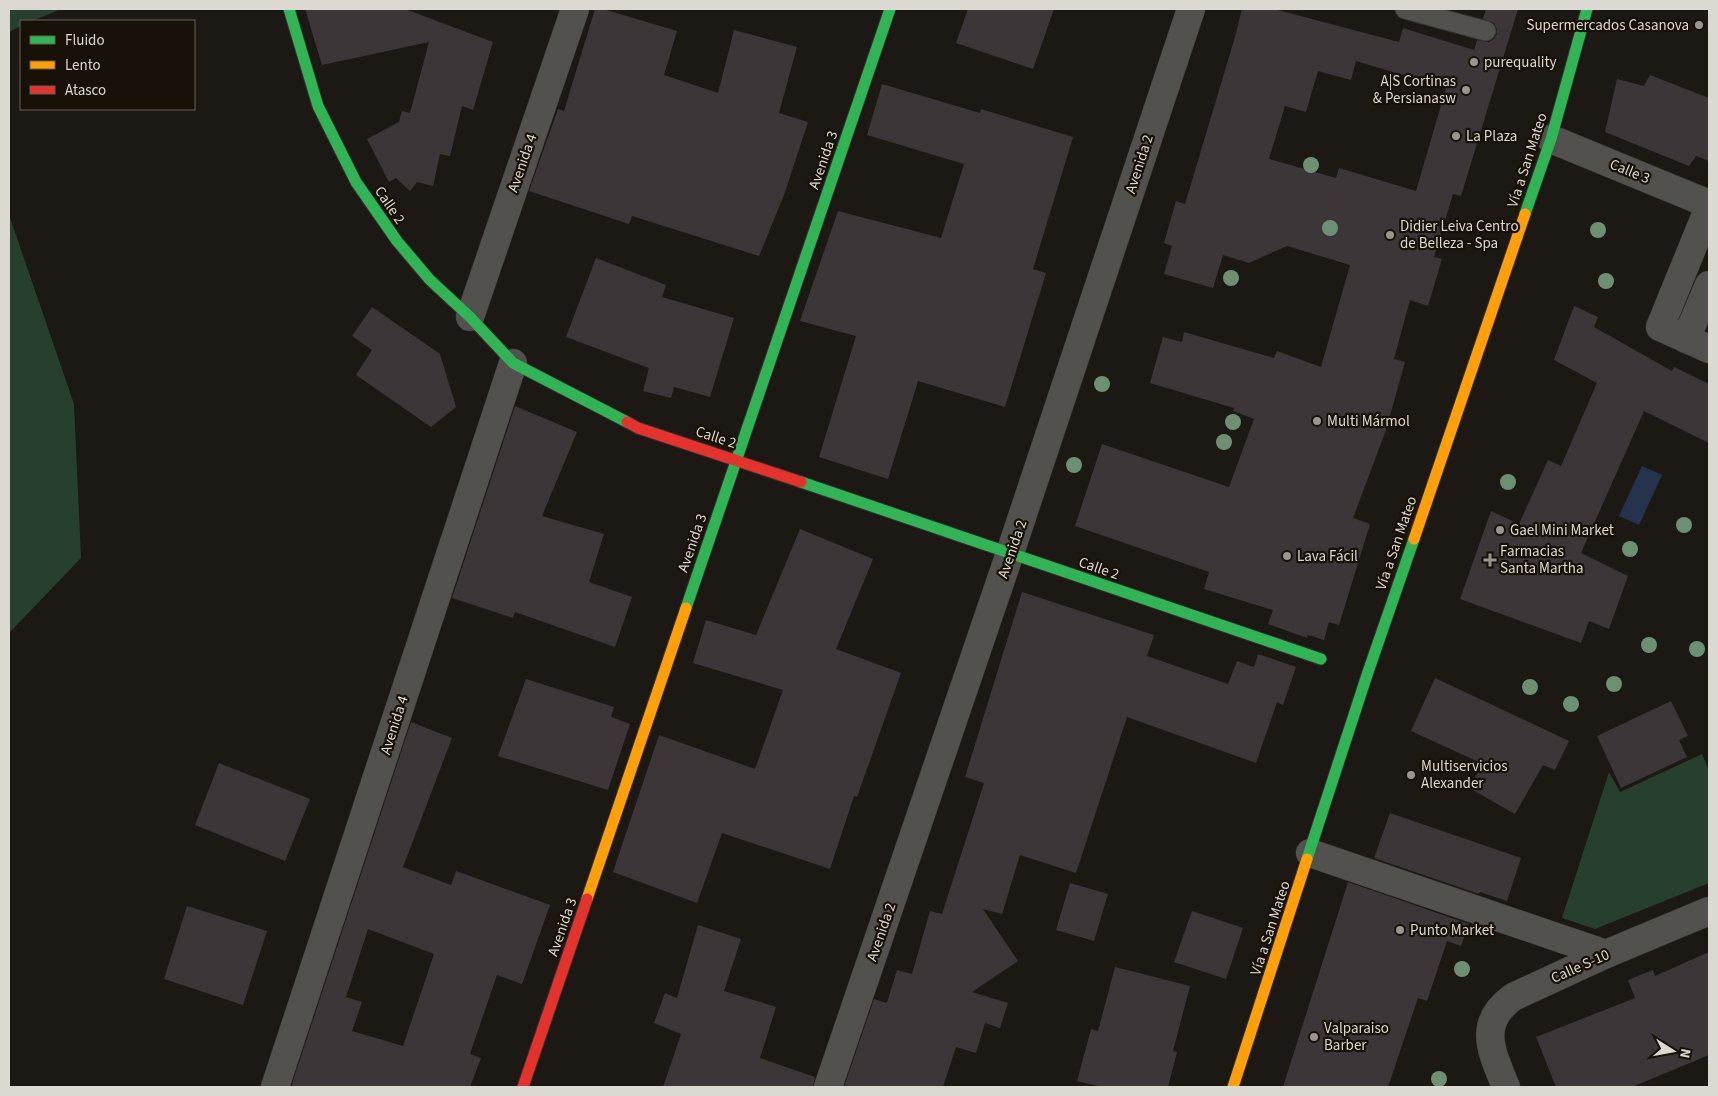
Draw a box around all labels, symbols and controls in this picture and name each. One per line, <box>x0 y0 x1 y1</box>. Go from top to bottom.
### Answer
place label: Supermercados Casanova <box>1526 15 1689 36</box>
marker: Supermercados Casanova <box>1693 19 1705 31</box>
legend <box>20 20 195 110</box>
text: Fluido <box>65 30 105 51</box>
place label: purequality <box>1484 52 1557 73</box>
text: Lento <box>65 55 101 76</box>
marker: purequality <box>1468 56 1480 68</box>
place label: A|S Cortinas & Persianasw <box>1373 71 1456 109</box>
text: Atasco <box>65 80 106 101</box>
marker: A|S Cortinas & Persianasw <box>1460 84 1472 96</box>
street label: Vía a San Mateo <box>1502 110 1553 210</box>
place label: La Plaza <box>1466 126 1517 147</box>
street label: Avenida 3 <box>804 128 843 192</box>
marker: La Plaza <box>1450 130 1462 142</box>
street label: Avenida 4 <box>503 131 542 195</box>
street label: Avenida 2 <box>1120 132 1159 196</box>
street label: Calle 3 <box>1607 154 1653 189</box>
street label: Calle 2 <box>369 182 410 228</box>
place label: Didier Leiva Centro de Belleza - Spa <box>1400 216 1519 254</box>
marker: Didier Leiva Centro de Belleza - Spa <box>1384 229 1396 241</box>
place label: Multi Mármol <box>1327 411 1410 432</box>
marker: Multi Mármol <box>1311 415 1323 427</box>
street label: Calle 2 <box>693 421 739 454</box>
street label: Vía a San Mateo <box>1371 493 1422 593</box>
street label: Avenida 3 <box>673 511 712 575</box>
street label: Avenida 2 <box>993 517 1032 581</box>
place label: Gael Mini Market <box>1510 520 1614 541</box>
marker: Gael Mini Market <box>1494 524 1506 536</box>
place label: Farmacias Santa Martha <box>1500 541 1584 579</box>
place label: Lava Fácil <box>1297 546 1358 567</box>
marker: Lava Fácil <box>1281 550 1293 562</box>
street label: Calle 2 <box>1076 552 1122 585</box>
marker: Farmacias Santa Martha <box>1484 554 1496 566</box>
street label: Avenida 4 <box>375 693 414 757</box>
place label: Multiservicios Alexander <box>1421 756 1508 794</box>
marker: Multiservicios Alexander <box>1405 769 1417 781</box>
street label: Vía a San Mateo <box>1245 878 1296 978</box>
street label: Avenida 3 <box>543 895 582 959</box>
street label: Avenida 2 <box>862 900 901 964</box>
place label: Punto Market <box>1410 920 1494 941</box>
marker: Punto Market <box>1394 924 1406 936</box>
street label: Calle S-10 <box>1548 944 1613 989</box>
place label: Valparaiso Barber <box>1324 1018 1389 1056</box>
north arrow <box>1648 1026 1698 1076</box>
marker: Valparaiso Barber <box>1308 1031 1320 1043</box>
text: N <box>1674 1047 1695 1060</box>

